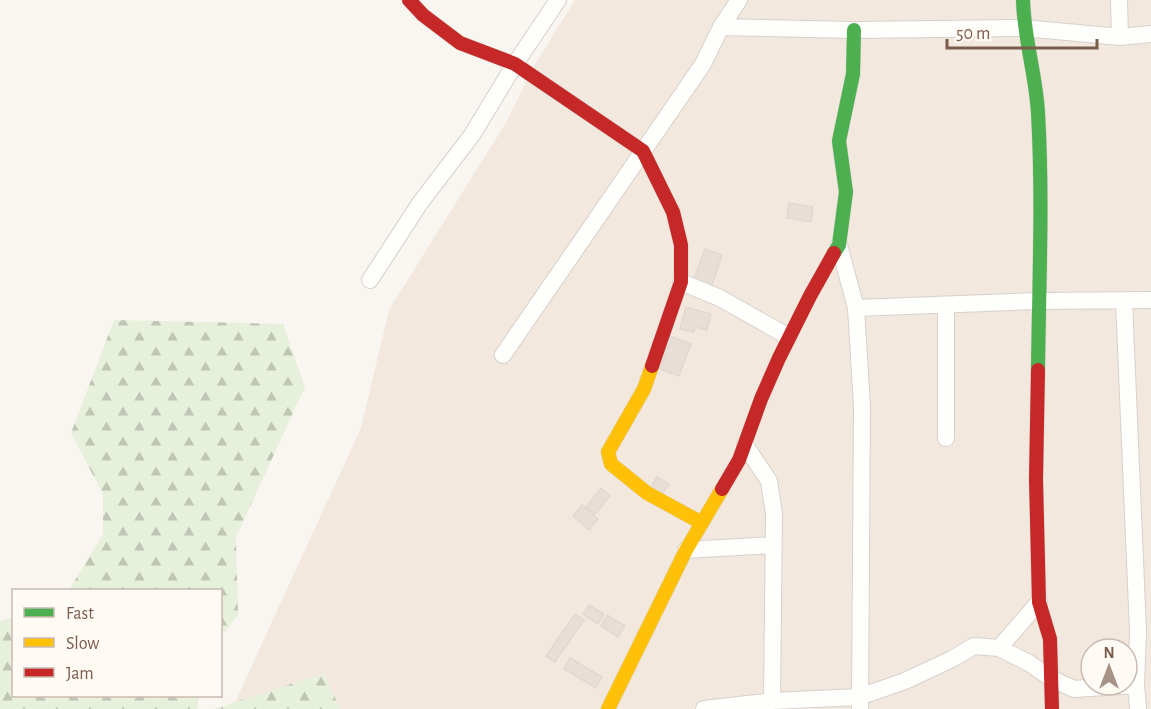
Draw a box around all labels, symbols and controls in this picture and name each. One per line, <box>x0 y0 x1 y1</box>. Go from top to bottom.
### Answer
scale bar <box>947 12 1097 50</box>
text: 50 m <box>956 25 990 43</box>
legend <box>12 589 222 697</box>
text: Fast <box>66 605 94 623</box>
text: Slow <box>66 635 99 653</box>
north arrow <box>1079 637 1139 697</box>
text: N <box>1103 645 1115 661</box>
text: Jam <box>66 665 94 683</box>

